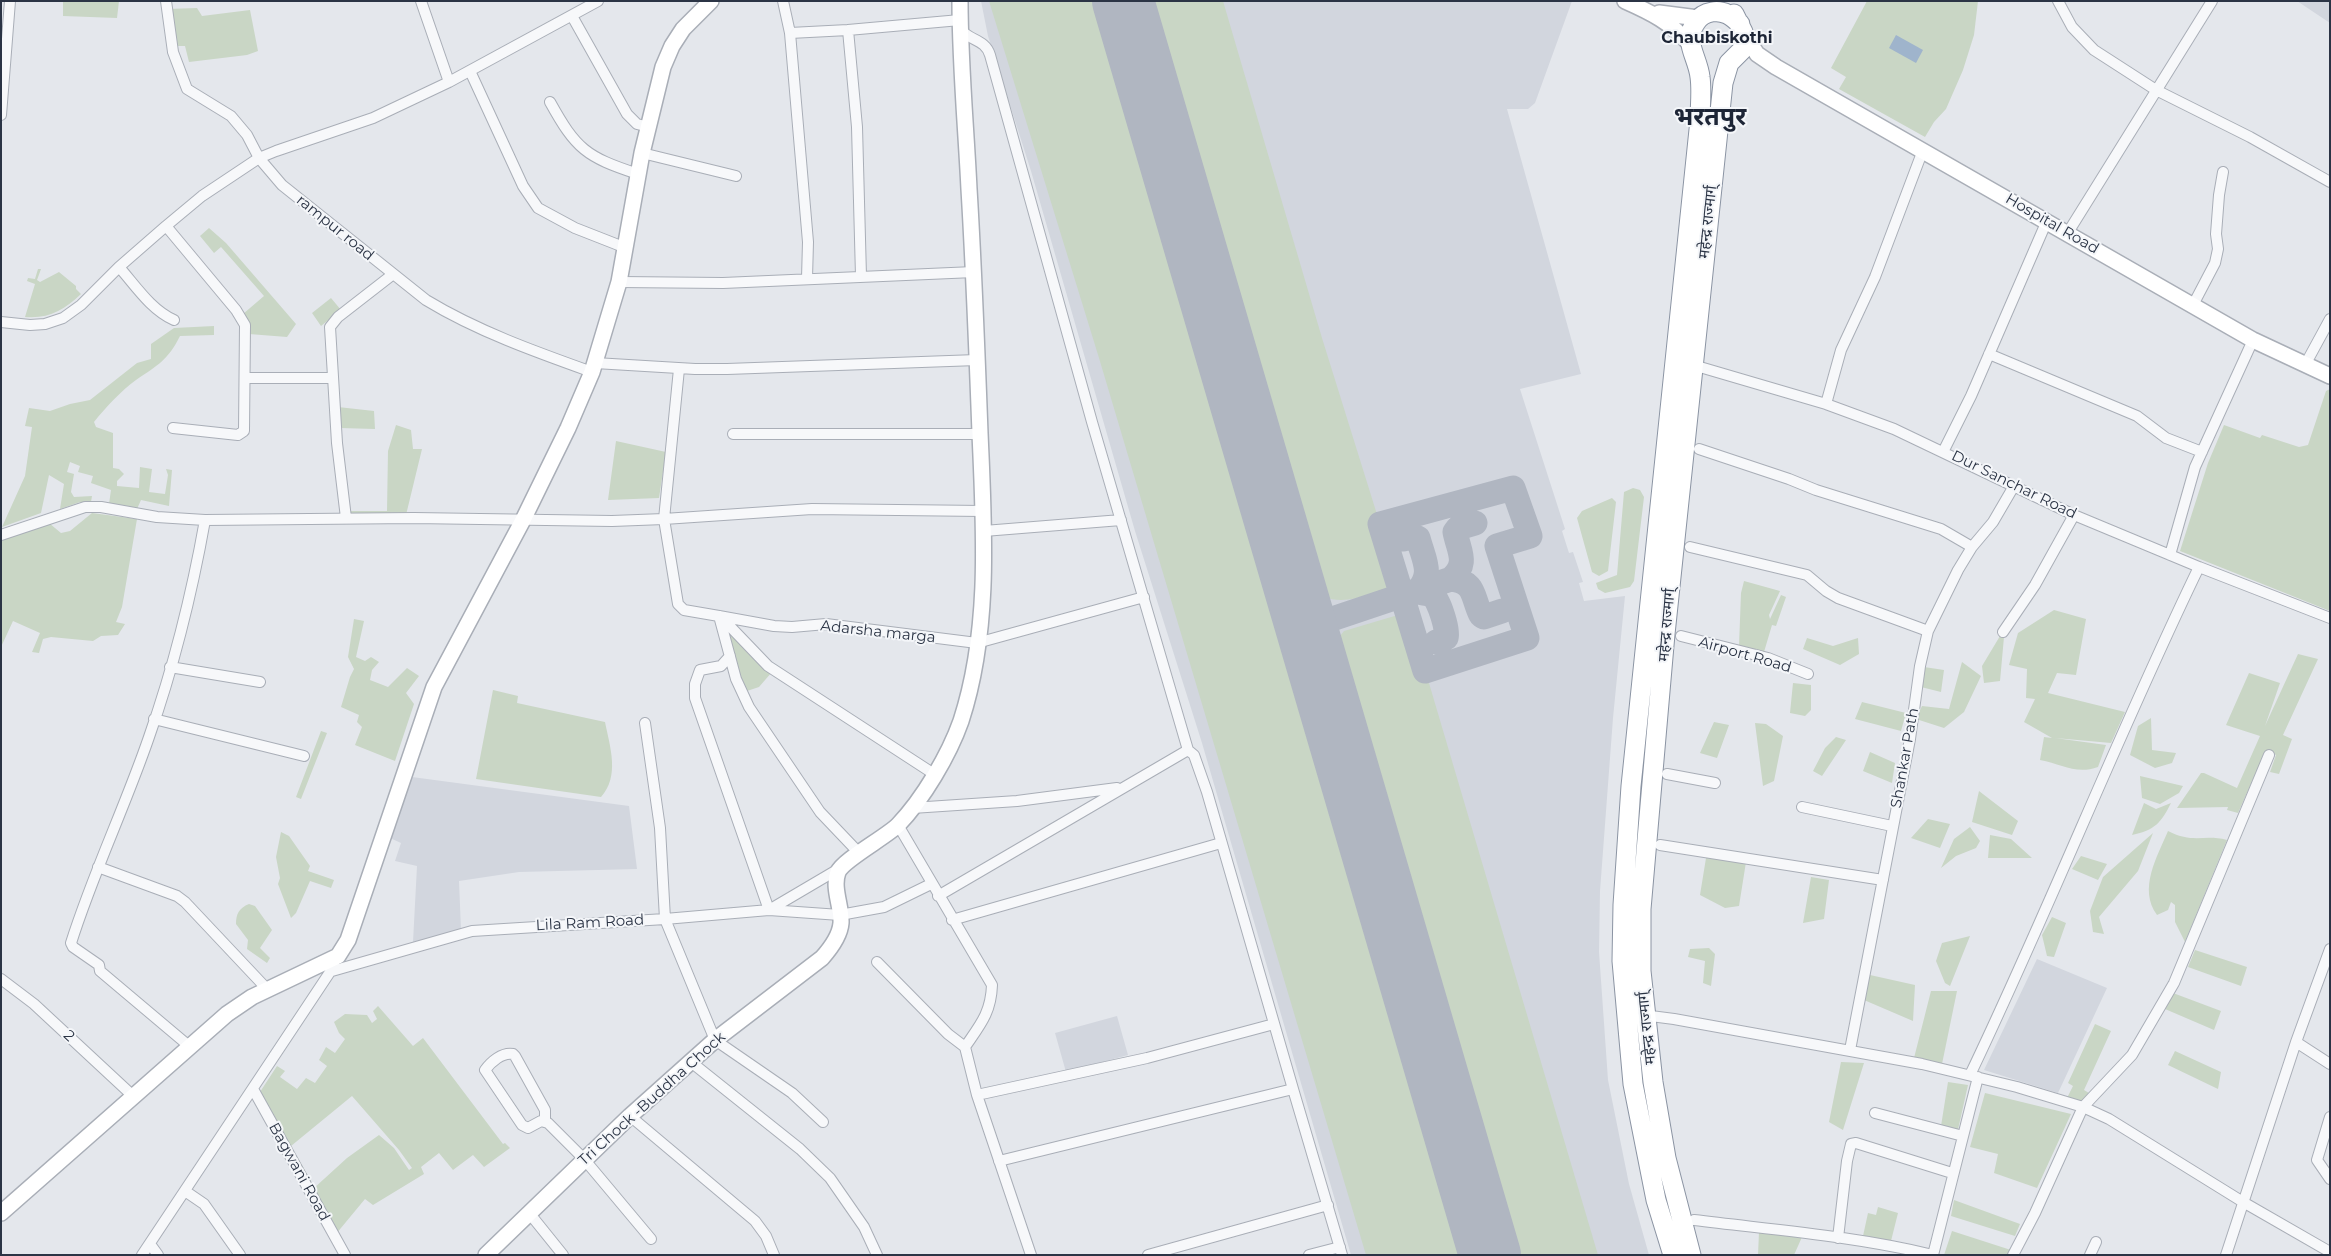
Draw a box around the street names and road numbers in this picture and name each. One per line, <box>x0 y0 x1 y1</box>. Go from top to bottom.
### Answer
street label: महेन्द्र राज्मार्ग् <box>1695 185 1721 259</box>
street label: Hospital Road <box>2002 190 2102 258</box>
street label: rampur road <box>293 191 377 265</box>
street label: Dur Sanchar Road <box>1948 447 2080 523</box>
street label: महेन्द्र राज्मार्ग् <box>1655 588 1679 662</box>
street label: Adarsha marga <box>820 617 936 647</box>
street label: Airport Road <box>1697 633 1793 677</box>
street label: Shankar Path <box>1887 706 1923 810</box>
street label: Lila Ram Road <box>535 911 645 935</box>
street label: महेन्द्र राज्मार्ग् <box>1634 991 1660 1065</box>
street label: 2 <box>60 1027 78 1045</box>
street label: Tri Chock -Buddha Chock <box>575 1028 729 1170</box>
street label: Bagwani Road <box>265 1120 333 1224</box>

